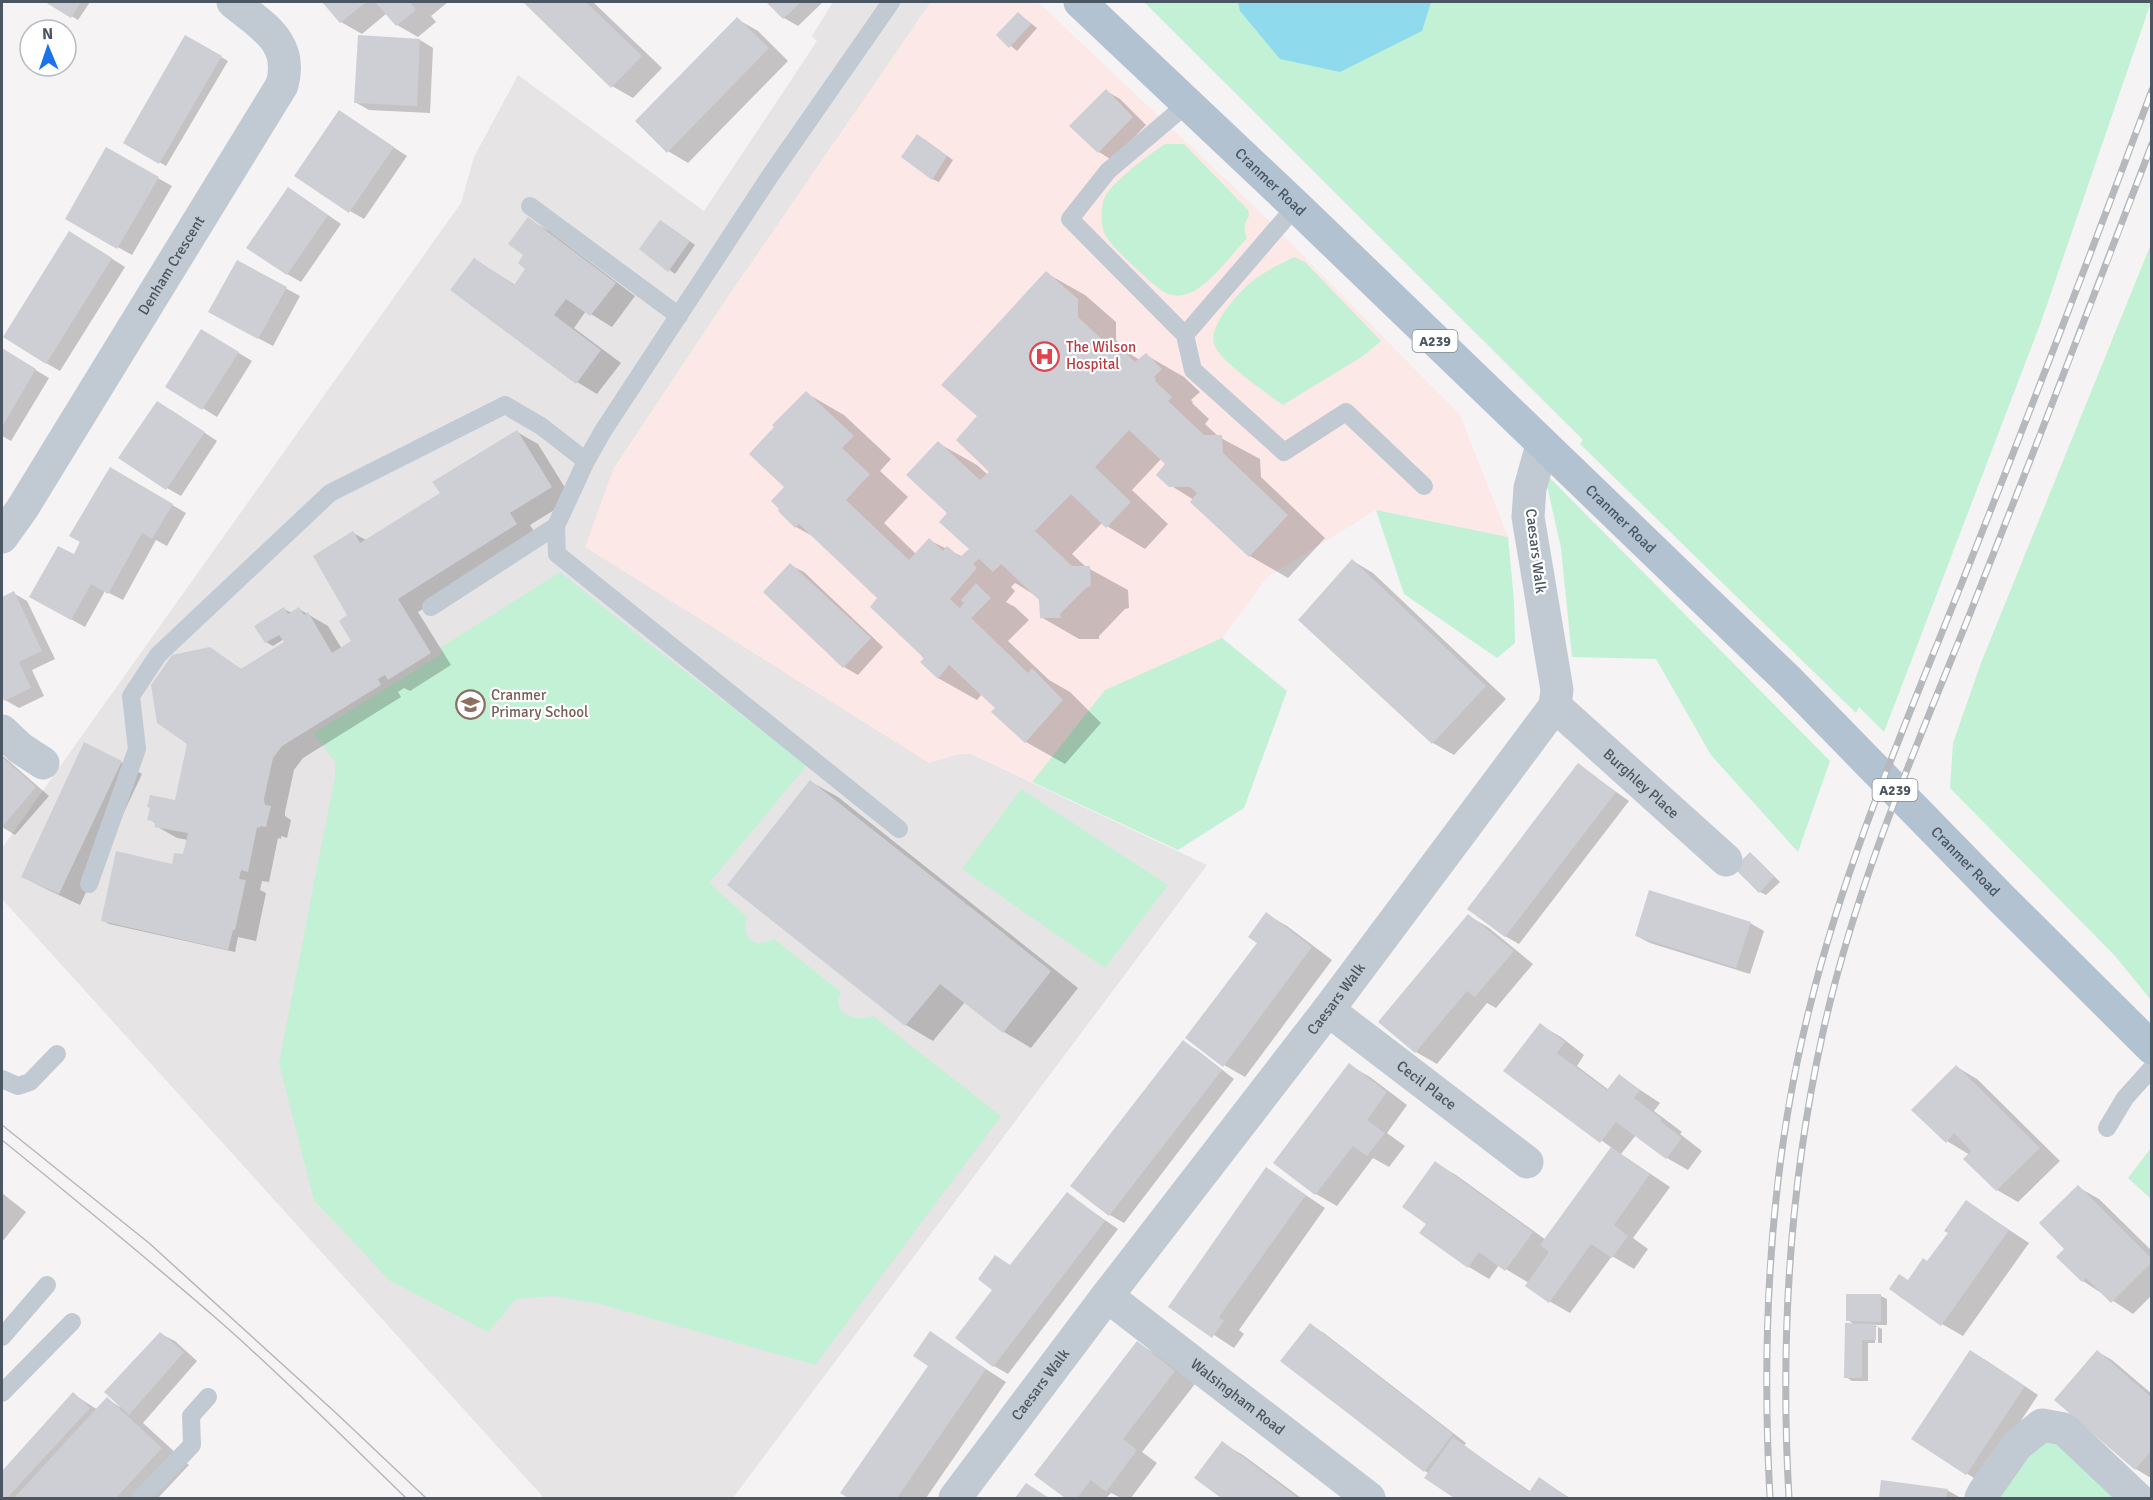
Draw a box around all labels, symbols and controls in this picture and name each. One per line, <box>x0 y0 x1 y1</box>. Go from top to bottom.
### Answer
north arrow <box>18 18 78 78</box>
text: N <box>42 24 53 44</box>
street label: Cranmer Road <box>1231 144 1310 220</box>
street label: Denham Crescent <box>134 213 208 318</box>
road number: A239 <box>1412 330 1458 352</box>
place label: The Wilson Hospital <box>1066 338 1136 373</box>
hospital icon: The Wilson Hospital <box>1029 340 1061 372</box>
street label: Cranmer Road <box>1582 481 1660 557</box>
street label: Caesars Walk <box>1522 508 1550 595</box>
place label: Cranmer Primary School <box>491 686 588 721</box>
school or university icon: Cranmer Primary School <box>454 688 486 720</box>
street label: Burghley Place <box>1600 745 1683 822</box>
road number: A239 <box>1872 779 1918 801</box>
street label: Cranmer Road <box>1927 823 2004 900</box>
street label: Caesars Walk <box>1303 959 1369 1038</box>
street label: Cecil Place <box>1393 1057 1460 1114</box>
street label: Caesars Walk <box>1008 1345 1074 1424</box>
street label: Walsingham Road <box>1187 1355 1288 1439</box>

